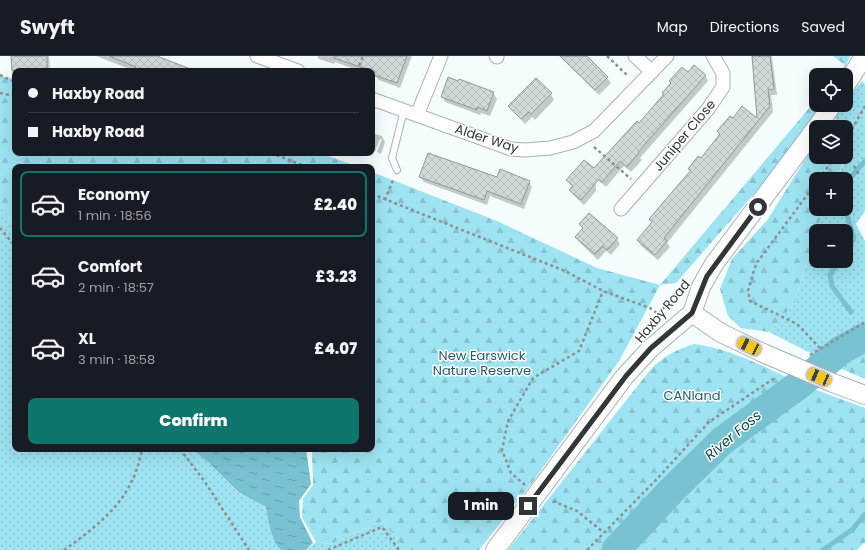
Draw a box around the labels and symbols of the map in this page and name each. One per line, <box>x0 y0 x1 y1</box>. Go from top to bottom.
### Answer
street label: Juniper Close <box>649 95 720 175</box>
street label: Alder Way <box>453 119 522 158</box>
route start <box>749 198 767 216</box>
street label: Haxby Road <box>630 276 695 347</box>
car <box>736 335 762 357</box>
park label: New Earswick Nature Reserve <box>433 346 531 380</box>
car <box>806 367 832 387</box>
park label: CANland <box>663 386 721 405</box>
water label: River Foss <box>700 405 766 465</box>
callout: 1 min <box>448 492 514 520</box>
route end <box>519 497 537 515</box>

